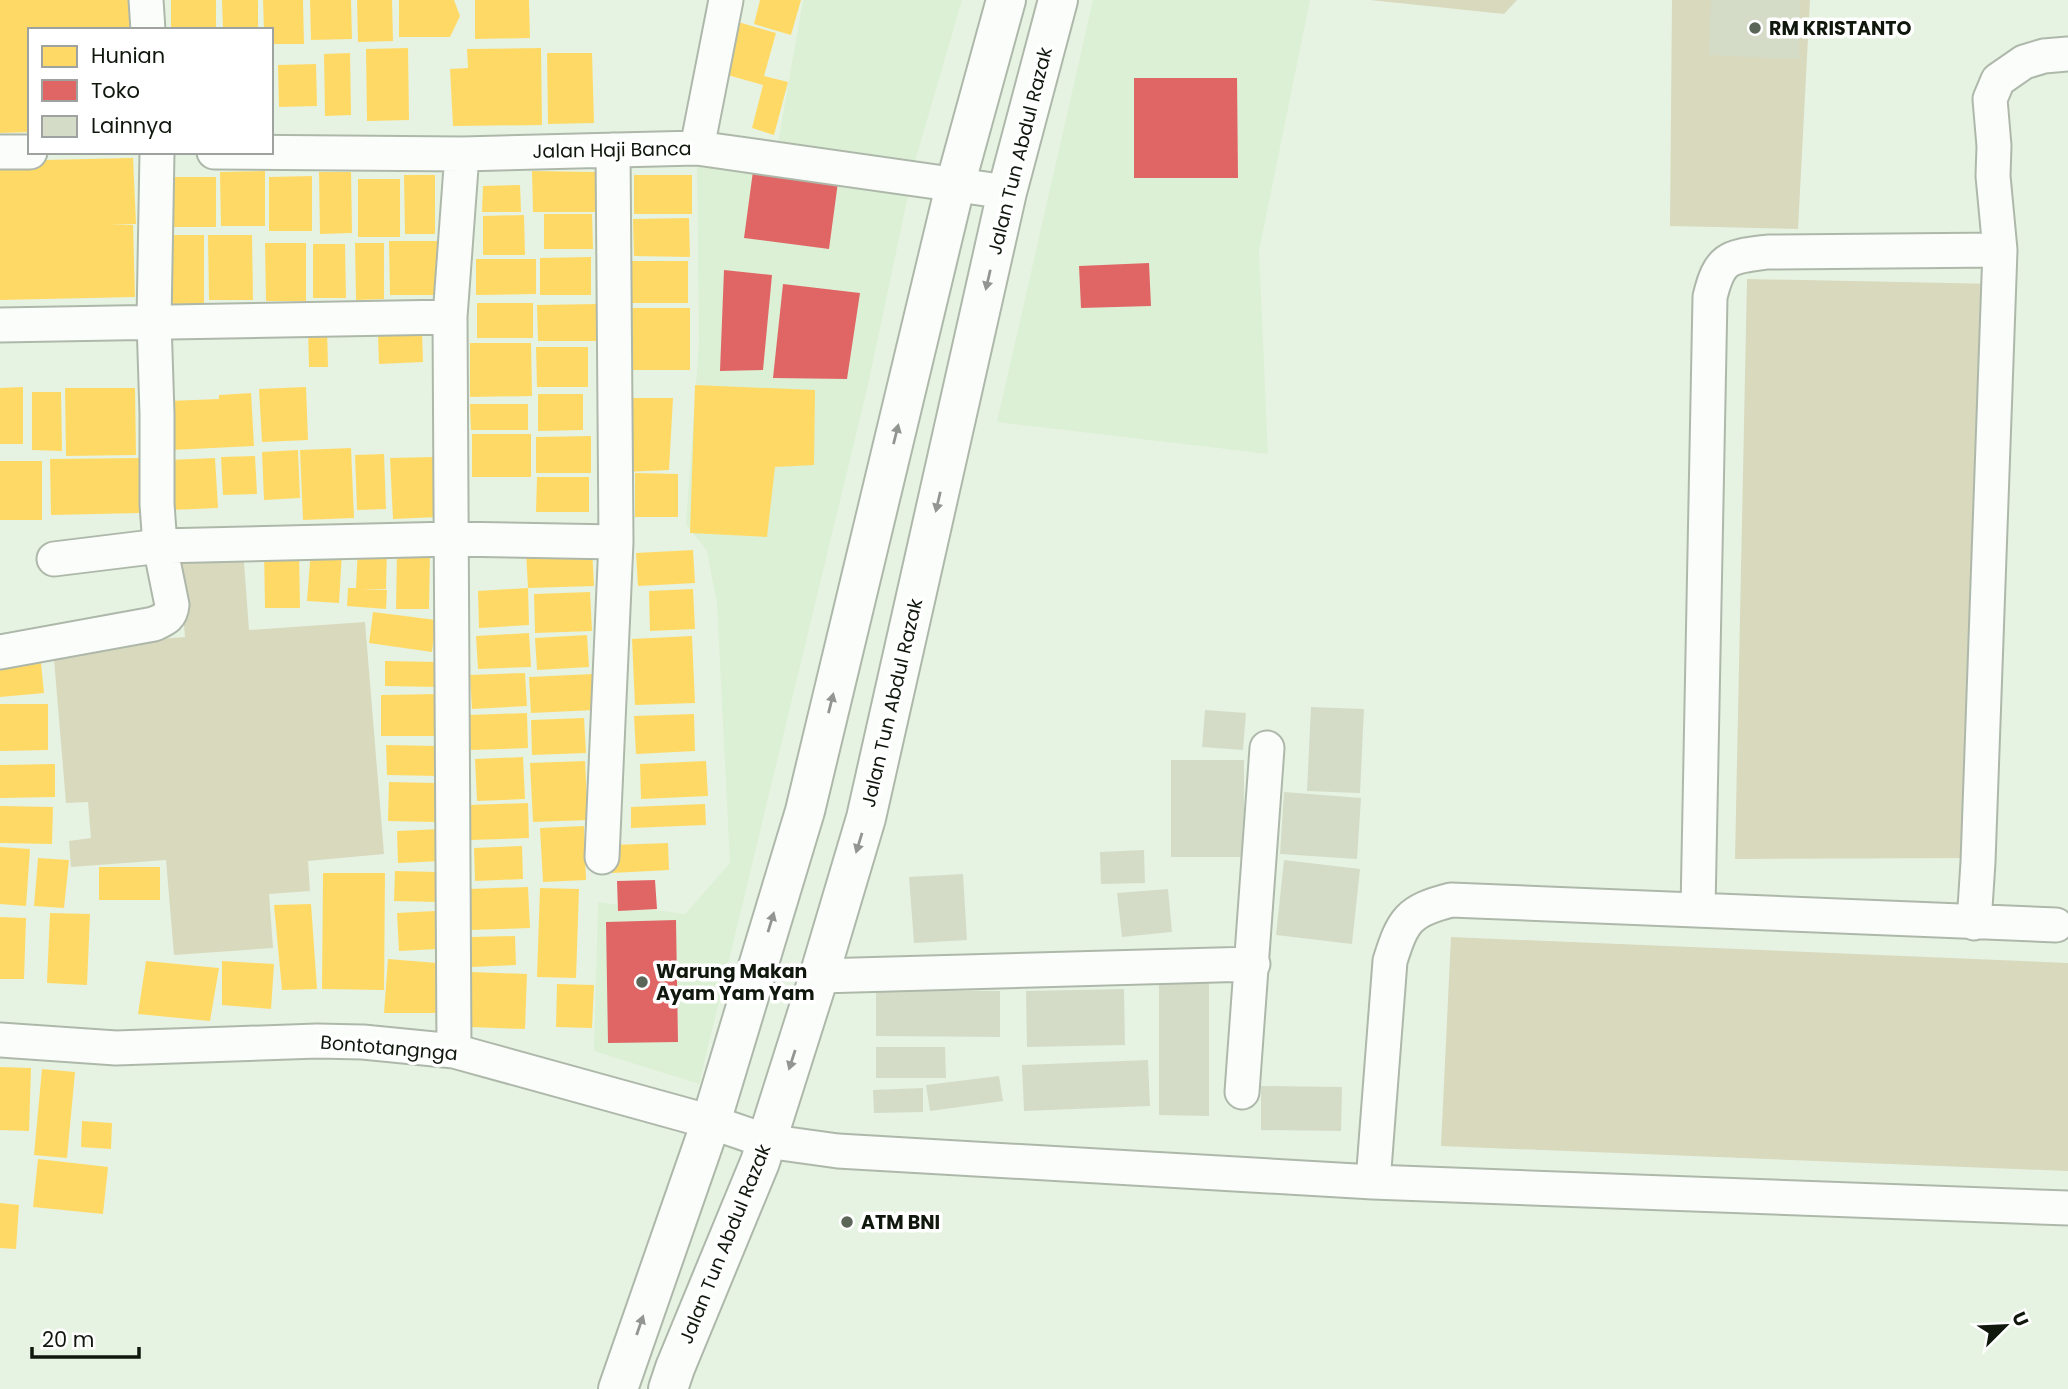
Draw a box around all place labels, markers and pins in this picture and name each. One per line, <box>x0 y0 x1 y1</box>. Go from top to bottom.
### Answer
place label: RM KRISTANTO <box>1769 15 1912 42</box>
marker: RM KRISTANTO <box>1747 20 1763 36</box>
place label: Warung Makan Ayam Yam Yam <box>656 958 815 1007</box>
marker: Warung Makan Ayam Yam Yam <box>634 974 650 990</box>
place label: ATM BNI <box>861 1209 940 1236</box>
marker: ATM BNI <box>839 1214 855 1230</box>

